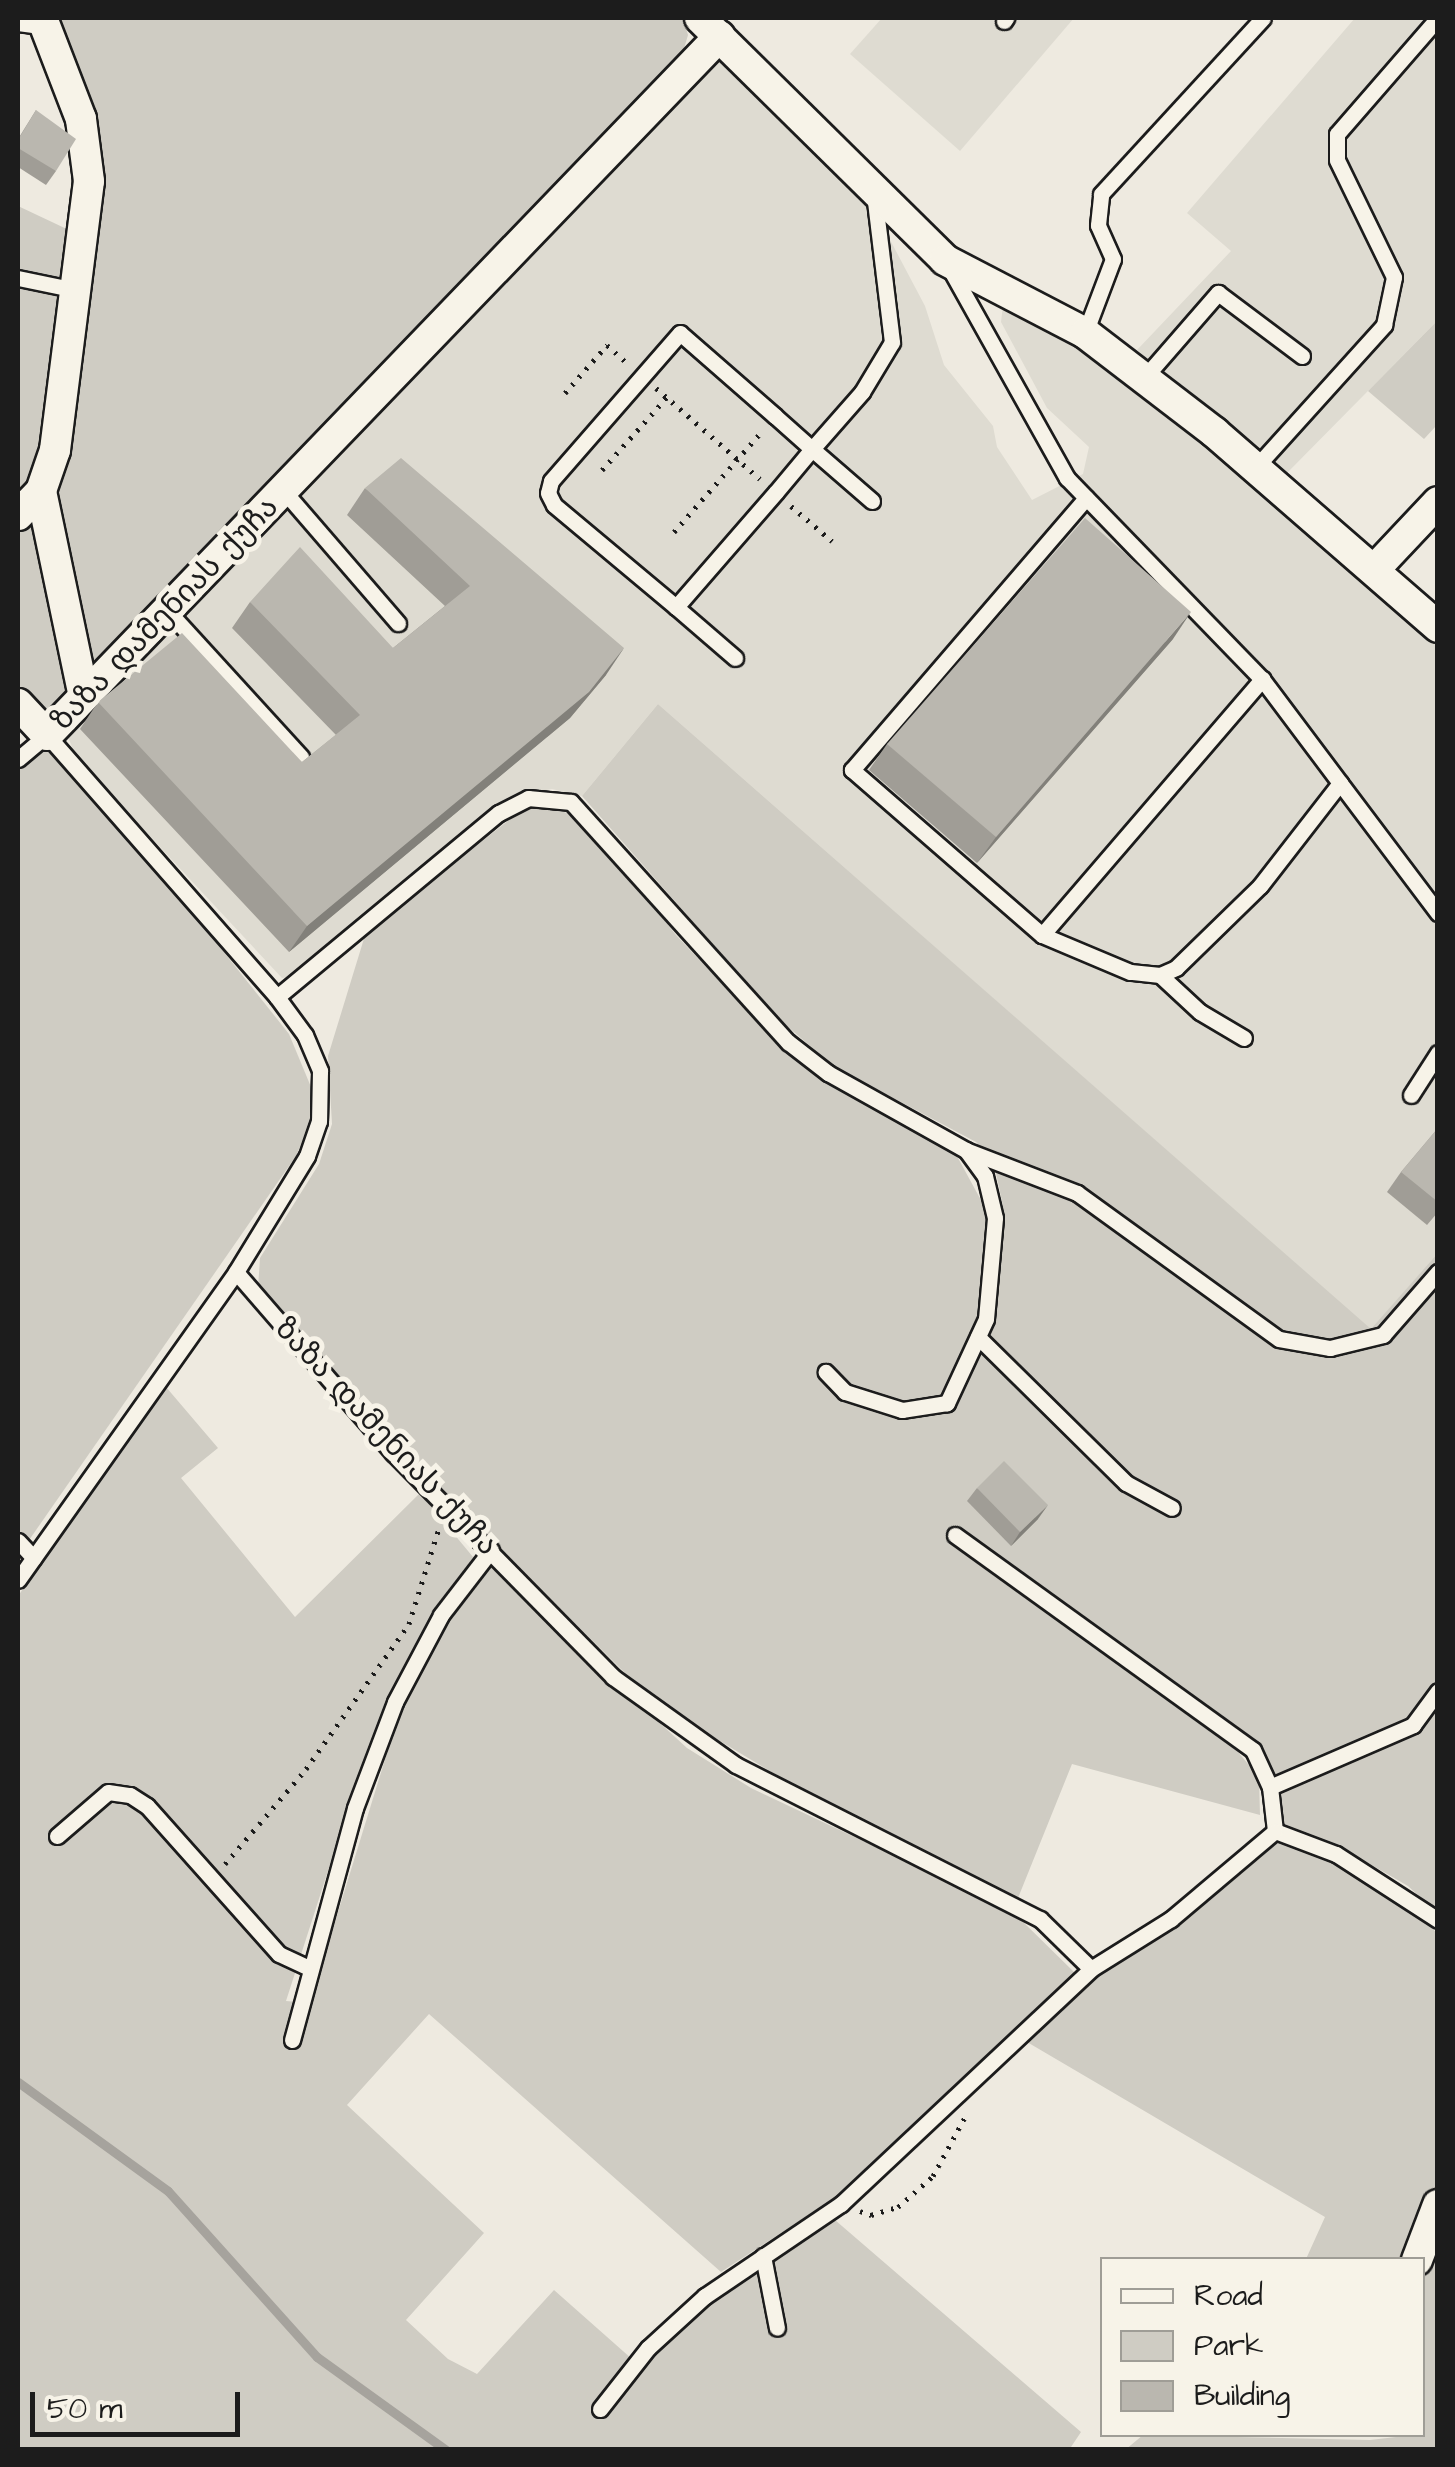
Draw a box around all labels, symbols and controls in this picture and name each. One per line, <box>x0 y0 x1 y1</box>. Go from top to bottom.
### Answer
street label: ზაზა დამენიას ქუჩა <box>44 490 286 738</box>
street label: ზაზა დამენიას ქუჩა <box>267 1311 505 1563</box>
legend <box>1100 2257 1425 2437</box>
text: Road <box>1194 2275 1263 2317</box>
text: Park <box>1194 2325 1263 2367</box>
scale bar <box>35 2372 245 2434</box>
text: Building <box>1194 2375 1290 2417</box>
text: 50 m <box>47 2388 123 2430</box>

